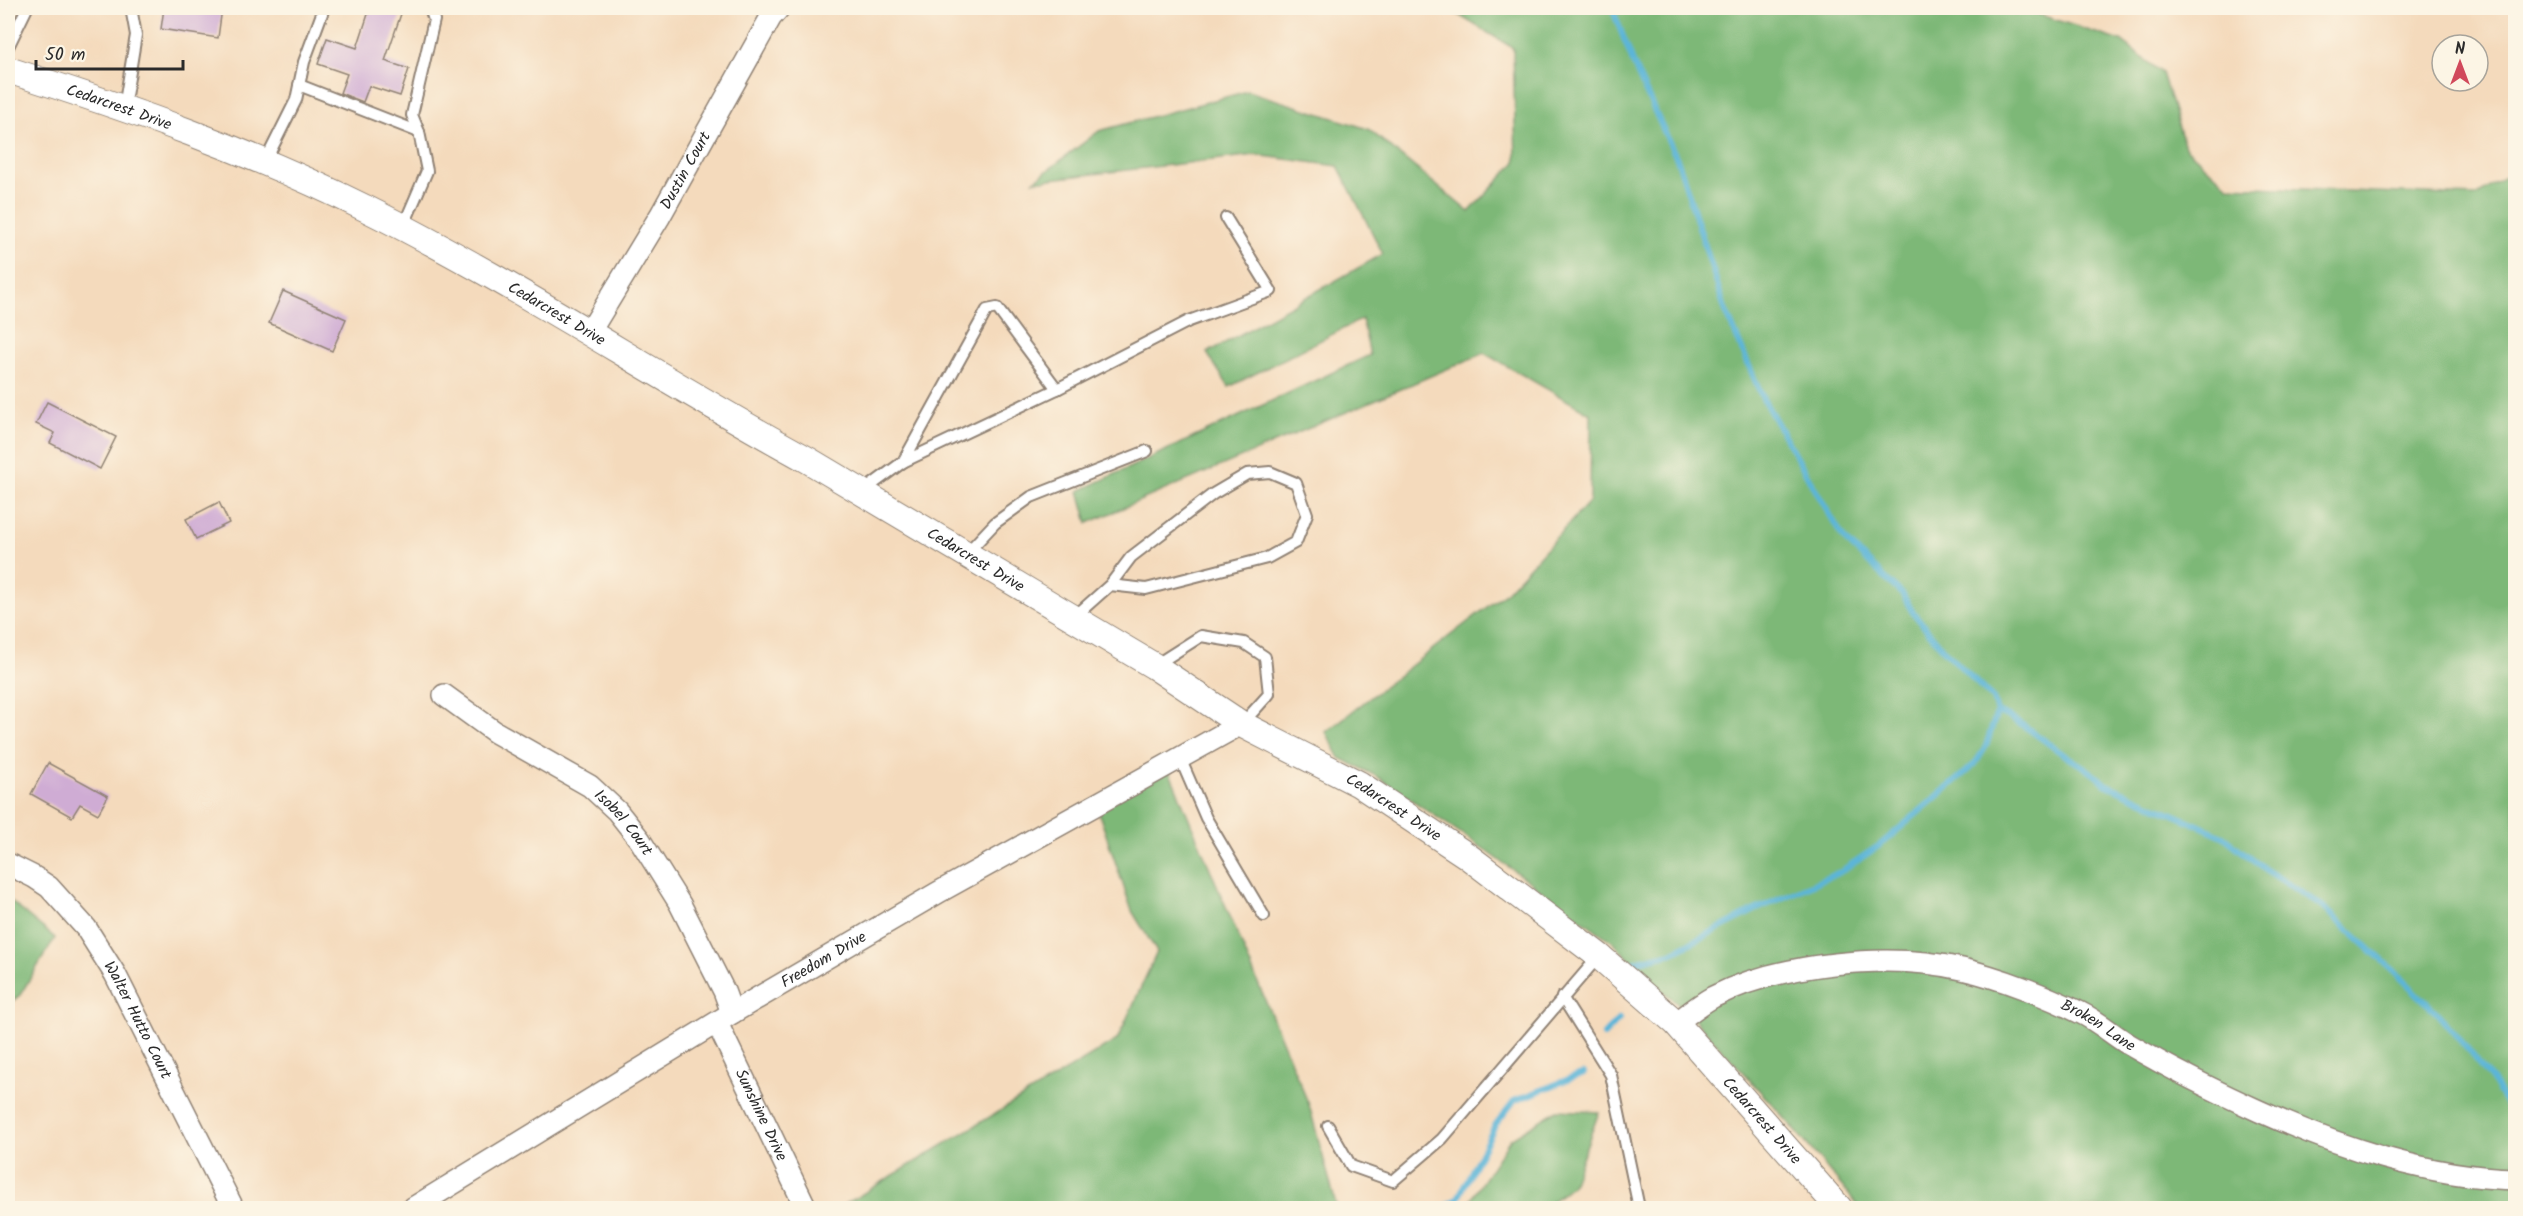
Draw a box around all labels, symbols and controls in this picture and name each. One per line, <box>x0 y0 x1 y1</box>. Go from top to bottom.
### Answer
scale bar <box>36 33 183 71</box>
north arrow <box>2430 33 2490 93</box>
text: N <box>2455 37 2465 62</box>
text: 50 m <box>45 41 85 70</box>
street label: Cedarcrest Drive <box>63 77 175 137</box>
street label: Dustin Court <box>654 126 718 214</box>
street label: Cedarcrest Drive <box>503 275 610 352</box>
street label: Cedarcrest Drive <box>922 521 1029 599</box>
street label: Cedarcrest Drive <box>1341 767 1446 848</box>
street label: Isobel Court <box>588 783 660 861</box>
street label: Freedom Drive <box>776 924 871 994</box>
street label: Walter Hutto Court <box>97 956 179 1084</box>
street label: Broken Lane <box>2057 993 2140 1058</box>
street label: Sunshine Drive <box>728 1065 794 1165</box>
street label: Cedarcrest Drive <box>1716 1071 1808 1170</box>

